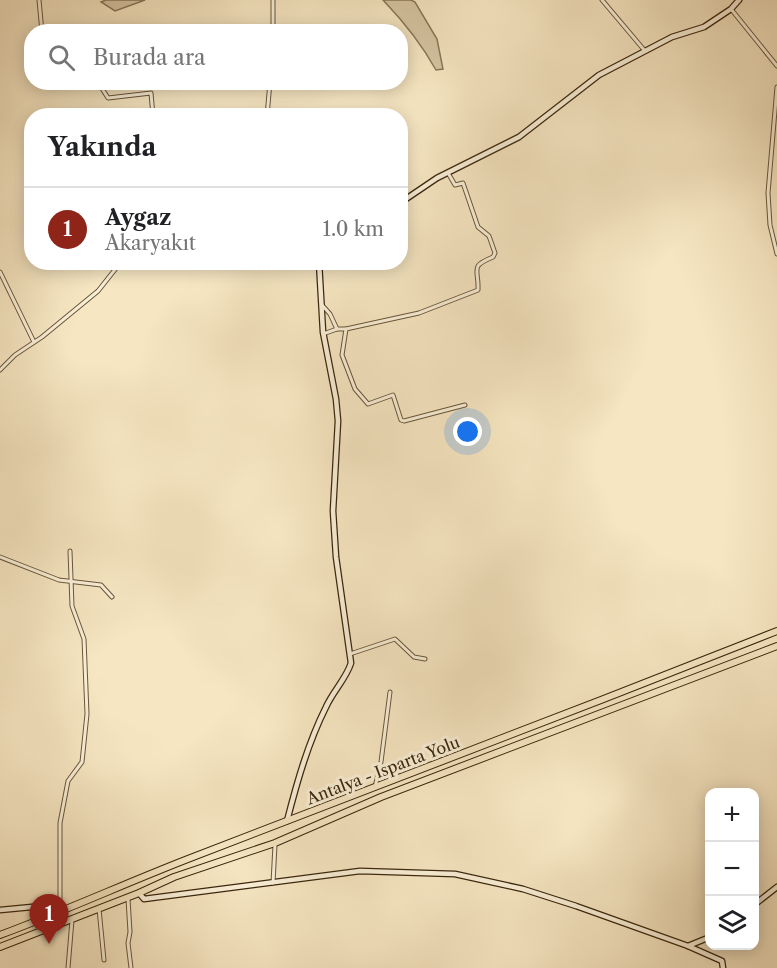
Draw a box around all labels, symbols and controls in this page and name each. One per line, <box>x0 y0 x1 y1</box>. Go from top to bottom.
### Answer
search box <box>24 24 408 90</box>
icon: search <box>45 41 78 74</box>
text: Burada ara <box>93 44 206 71</box>
text: Yakında <box>48 131 157 163</box>
text: Aygaz <box>105 204 171 231</box>
text: 1 <box>63 217 72 241</box>
text: 1.0 km <box>323 217 384 241</box>
text: Akaryakıt <box>105 231 196 255</box>
your location <box>453 417 482 446</box>
street label: Antalya - Isparta Yolu <box>303 731 463 809</box>
map controls <box>705 788 759 950</box>
button: + <box>705 788 759 842</box>
button: − <box>705 842 759 896</box>
pin: 1 <box>29 894 68 944</box>
button: layers <box>705 896 759 950</box>

